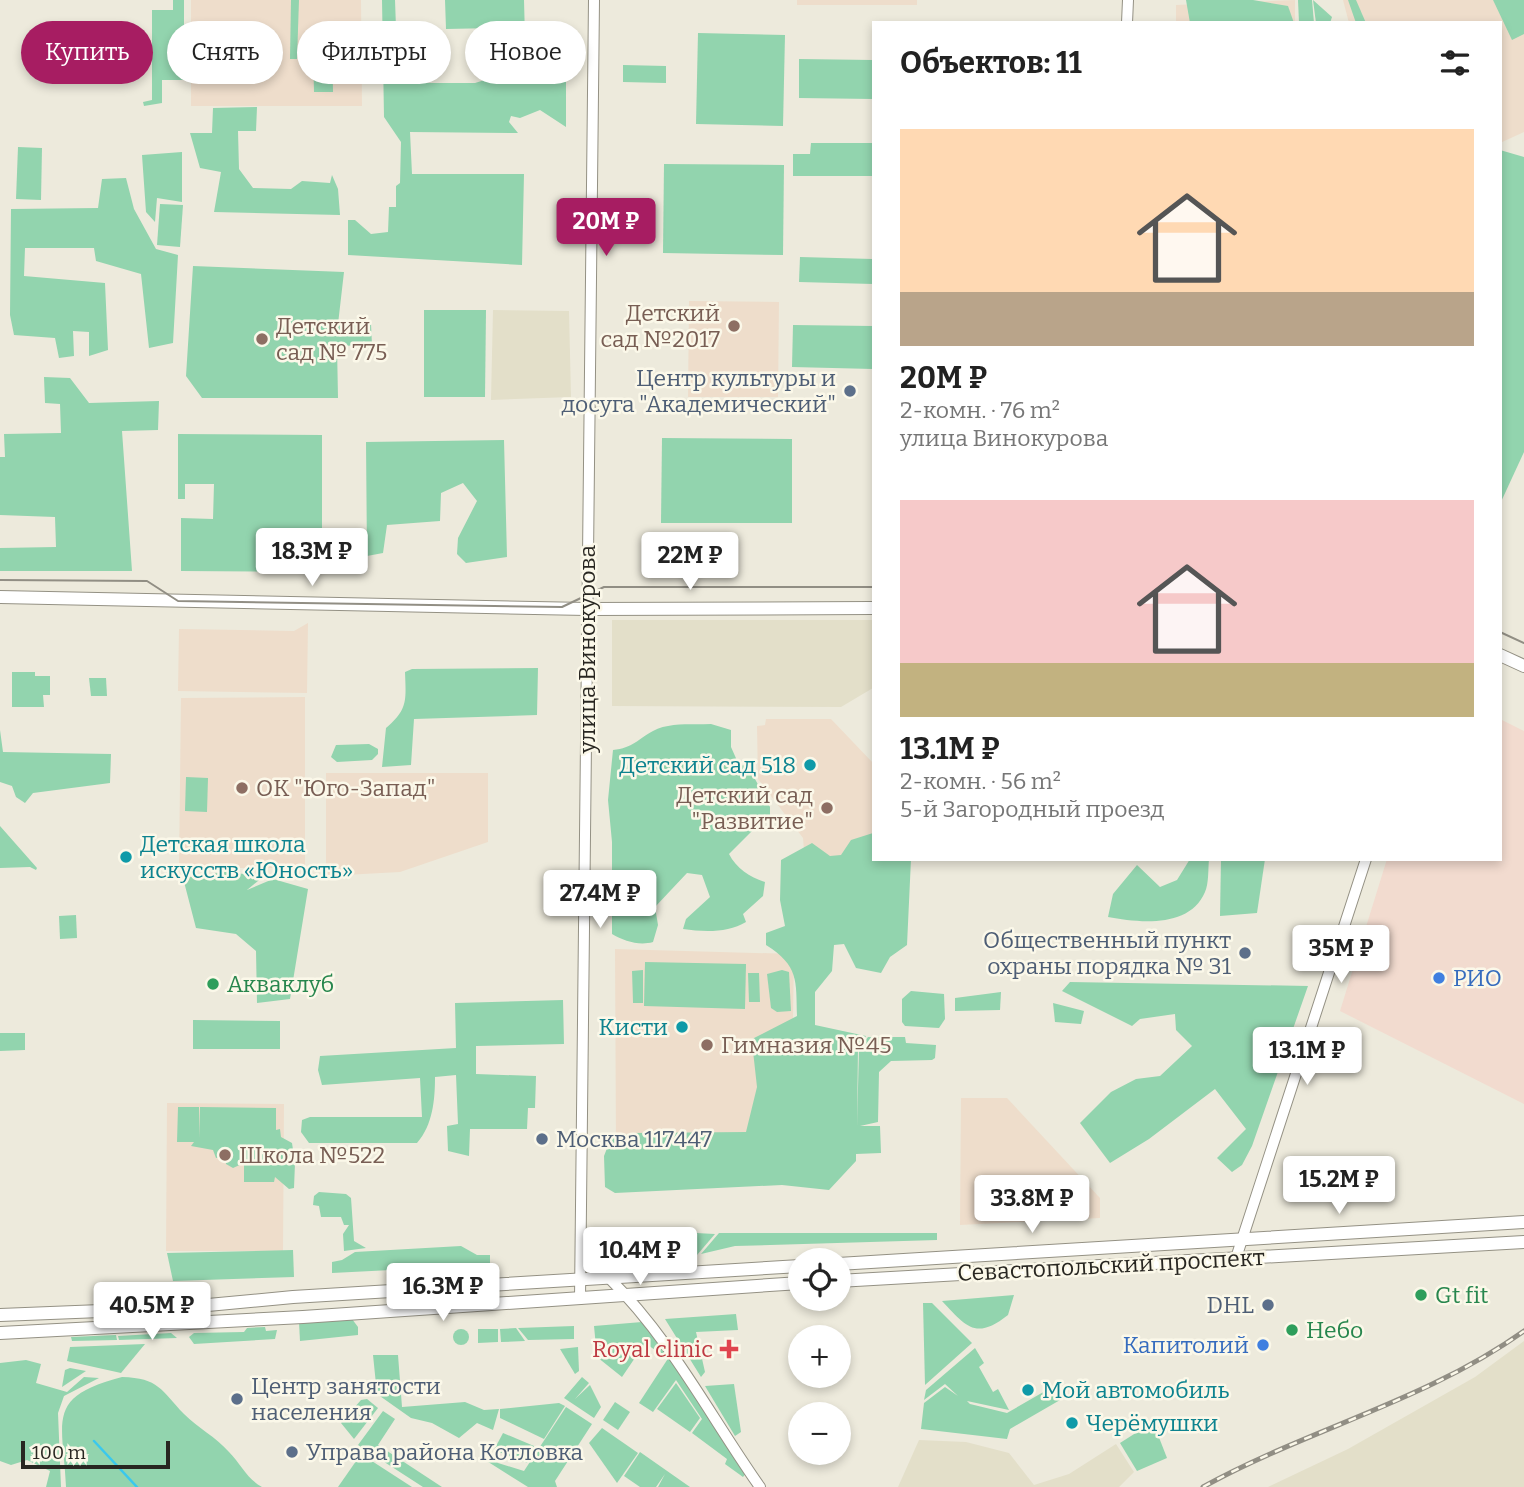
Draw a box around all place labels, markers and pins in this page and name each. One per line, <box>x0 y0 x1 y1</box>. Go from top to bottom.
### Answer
pin: 20M ₽ <box>557 198 655 258</box>
place label: Детский сад №2017 <box>601 299 720 353</box>
place label: Детский сад № 775 <box>276 312 387 366</box>
marker: Детский сад №2017 <box>726 318 742 334</box>
marker: Детский сад № 775 <box>254 331 270 347</box>
place label: Центр культуры и досуга "Академический" <box>561 364 836 418</box>
marker: Центр культуры и досуга "Академический" <box>842 383 858 399</box>
pin: 18.3M ₽ <box>247 528 377 588</box>
pin: 22M ₽ <box>641 532 739 592</box>
place label: Детский сад 518 <box>619 751 796 779</box>
marker: Детский сад 518 <box>802 757 818 773</box>
place label: ОК "Юго-Запад" <box>256 774 436 802</box>
marker: ОК "Юго-Запад" <box>234 780 250 796</box>
place label: Детский сад "Развитие" <box>676 781 813 835</box>
marker: Детский сад "Развитие" <box>819 800 835 816</box>
place label: Детская школа искусств «Юность» <box>140 830 353 884</box>
marker: Детская школа искусств «Юность» <box>118 849 134 865</box>
pin: 27.4M ₽ <box>535 870 665 930</box>
place label: Общественный пункт охраны порядка № 31 <box>983 926 1232 980</box>
pin: 35M ₽ <box>1292 926 1390 985</box>
marker: Общественный пункт охраны порядка № 31 <box>1237 945 1253 961</box>
place label: РИО <box>1453 964 1502 992</box>
place label: Акваклуб <box>227 970 334 998</box>
marker: РИО <box>1431 970 1447 986</box>
marker: Акваклуб <box>205 976 221 992</box>
place label: Кисти <box>599 1013 668 1041</box>
marker: Кисти <box>674 1019 690 1035</box>
pin: 13.1M ₽ <box>1242 1028 1372 1087</box>
place label: Гимназия №45 <box>721 1031 892 1059</box>
marker: Гимназия №45 <box>699 1037 715 1053</box>
place label: Москва 117447 <box>556 1125 713 1153</box>
marker: Москва 117447 <box>534 1131 550 1147</box>
place label: Школа №522 <box>239 1141 385 1169</box>
marker: Школа №522 <box>217 1147 233 1163</box>
pin: 15.2M ₽ <box>1274 1156 1404 1216</box>
pin: 33.8M ₽ <box>967 1176 1097 1235</box>
pin: 10.4M ₽ <box>575 1228 705 1287</box>
pin: 16.3M ₽ <box>378 1264 508 1323</box>
place label: Gt fit <box>1435 1281 1488 1309</box>
pin: 40.5M ₽ <box>87 1282 217 1342</box>
marker: Gt fit <box>1413 1287 1429 1303</box>
place label: DHL <box>1206 1291 1254 1319</box>
marker: DHL <box>1260 1297 1276 1313</box>
place label: Небо <box>1306 1316 1363 1344</box>
marker: Небо <box>1284 1322 1300 1338</box>
place label: Капитолий <box>1123 1331 1249 1359</box>
place label: Royal clinic <box>592 1335 713 1363</box>
marker: Капитолий <box>1255 1337 1271 1353</box>
marker: Royal clinic <box>719 1339 739 1359</box>
place label: Центр занятости населения <box>251 1372 441 1426</box>
place label: Мой автомобиль <box>1042 1376 1229 1404</box>
marker: Мой автомобиль <box>1020 1382 1036 1398</box>
marker: Центр занятости населения <box>229 1391 245 1407</box>
place label: Черёмушки <box>1086 1409 1218 1437</box>
marker: Черёмушки <box>1064 1415 1080 1431</box>
place label: Управа района Котловка <box>306 1438 584 1466</box>
marker: Управа района Котловка <box>284 1444 300 1460</box>

